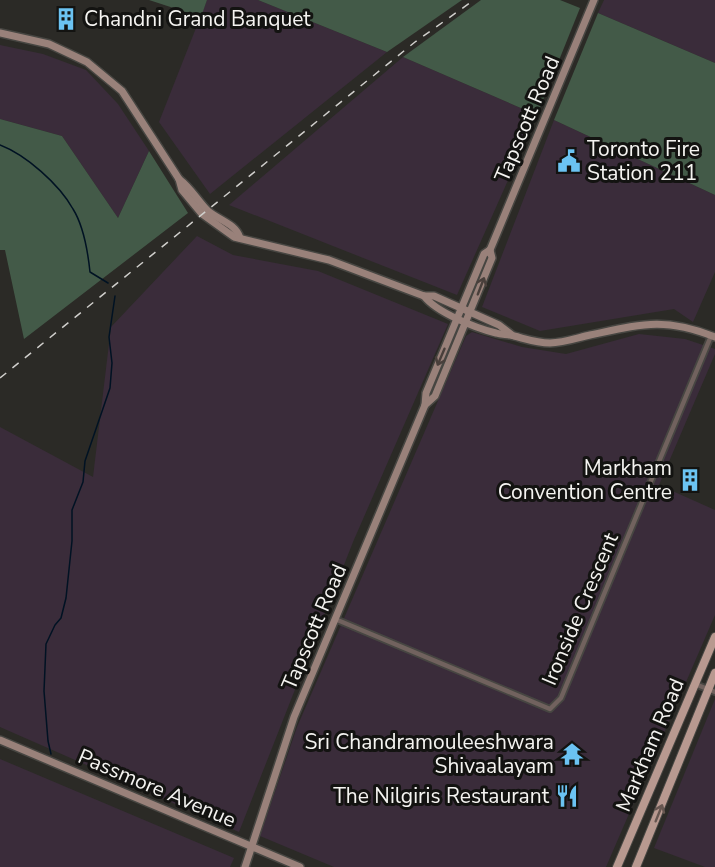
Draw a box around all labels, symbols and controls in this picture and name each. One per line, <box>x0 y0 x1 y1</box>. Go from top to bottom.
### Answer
place label: Chandni Grand Banquet <box>84 5 311 33</box>
building icon: Chandni Grand Banquet <box>53 6 79 32</box>
street label: Tapscott Road <box>488 52 566 186</box>
place label: Toronto Fire Station 211 <box>587 135 700 187</box>
public building icon: Toronto Fire Station 211 <box>556 148 582 174</box>
one-way arrow <box>477 278 488 296</box>
one-way arrow <box>435 347 447 365</box>
place label: Markham Convention Centre <box>498 454 672 506</box>
building icon: Markham Convention Centre <box>677 467 703 493</box>
street label: Ironside Crescent <box>535 528 625 689</box>
street label: Tapscott Road <box>275 560 353 694</box>
street label: Markham Road <box>609 674 691 816</box>
place label: Sri Chandramouleeshwara Shivaalayam <box>304 728 554 780</box>
temple icon: Sri Chandramouleeshwara Shivaalayam <box>559 741 585 767</box>
street label: Passmore Avenue <box>74 742 240 834</box>
place label: The Nilgiris Restaurant <box>333 782 550 810</box>
restaurant icon: The Nilgiris Restaurant <box>554 783 580 809</box>
one-way arrow <box>654 804 665 823</box>

